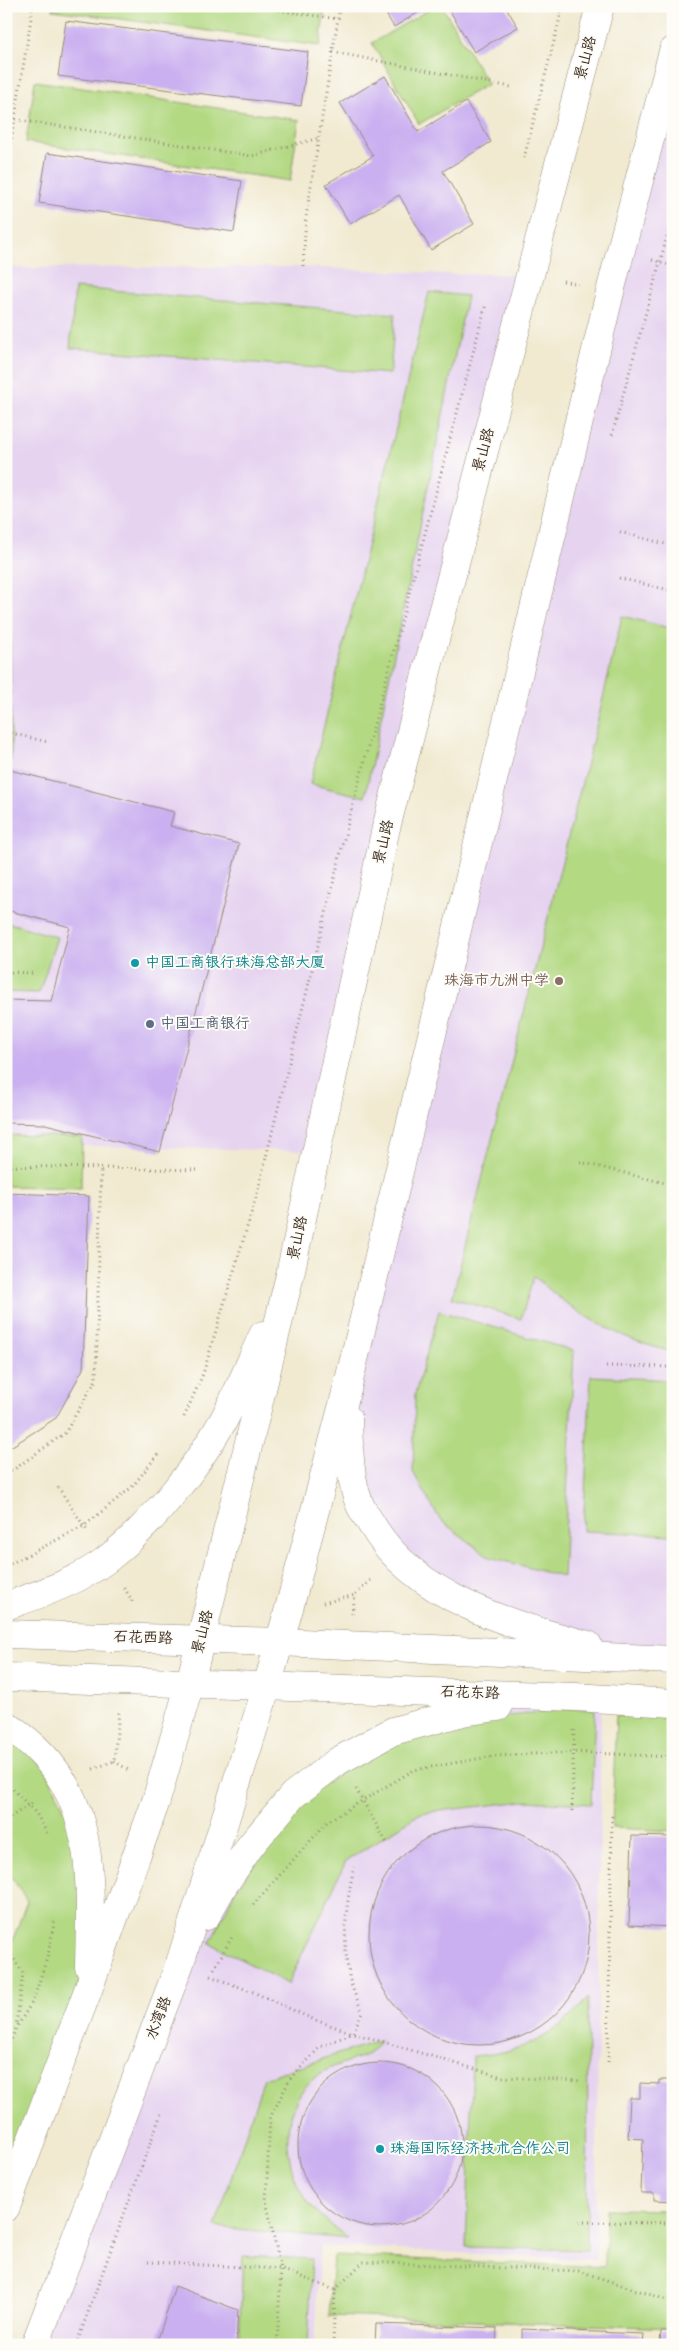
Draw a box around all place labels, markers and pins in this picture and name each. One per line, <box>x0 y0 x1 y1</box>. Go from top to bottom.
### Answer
place label: 中国工商银行珠海总部大厦 <box>145 953 325 973</box>
marker: 中国工商银行珠海总部大厦 <box>129 957 141 969</box>
place label: 珠海市九洲中学 <box>444 971 549 991</box>
marker: 珠海市九洲中学 <box>553 975 565 987</box>
place label: 中国工商银行 <box>160 1014 250 1034</box>
marker: 中国工商银行 <box>144 1018 156 1030</box>
place label: 珠海国际经济技术合作公司 <box>390 2139 570 2159</box>
marker: 珠海国际经济技术合作公司 <box>374 2143 386 2155</box>

